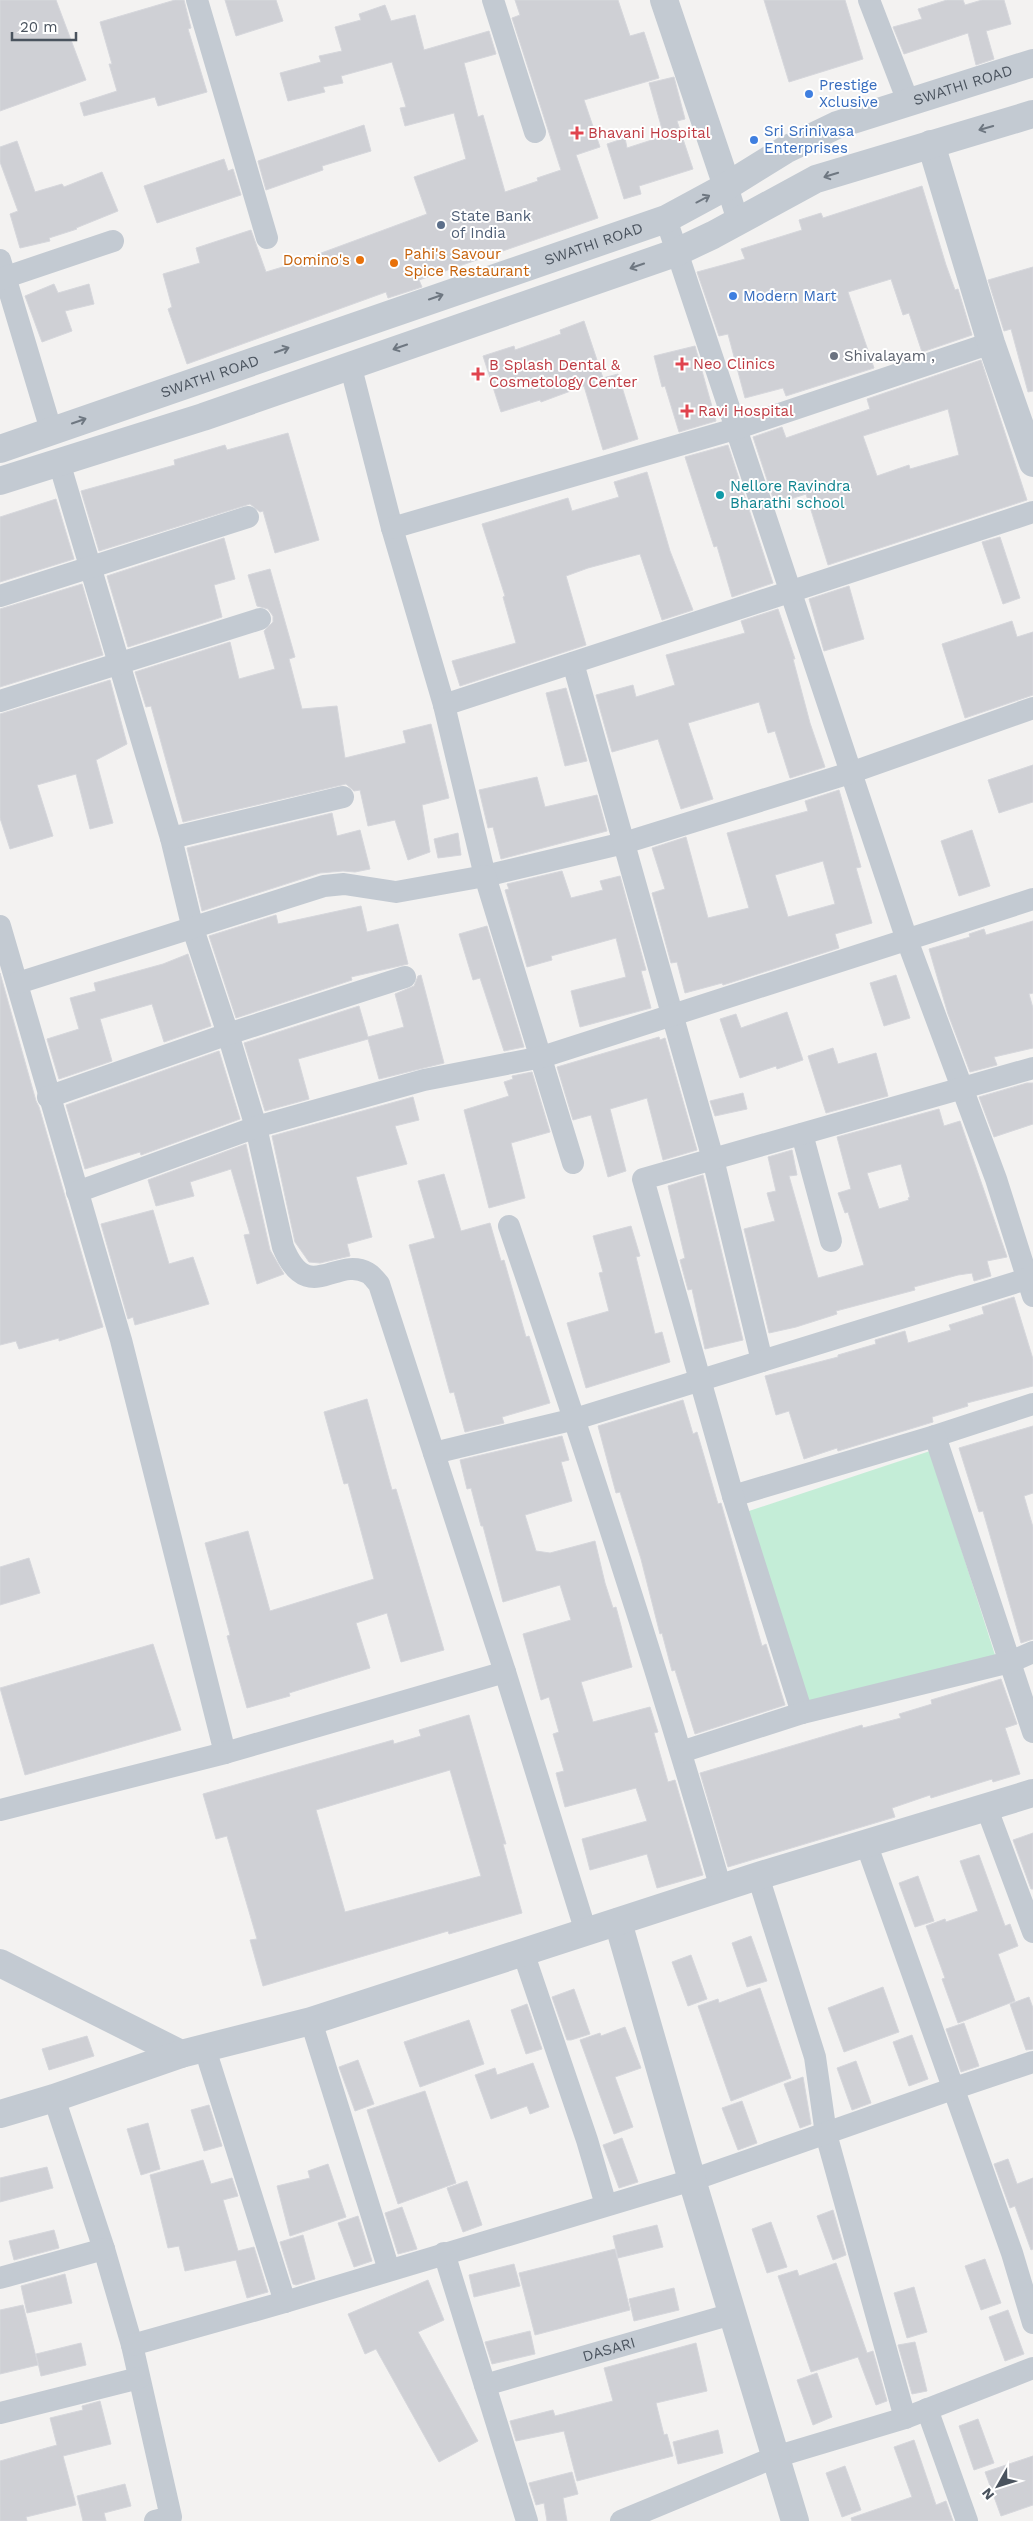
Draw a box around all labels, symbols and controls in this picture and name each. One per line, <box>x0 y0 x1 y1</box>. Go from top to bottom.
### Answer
scale bar <box>12 10 76 42</box>
text: 20 m <box>20 18 58 36</box>
street label: SWATHI ROAD <box>911 61 1015 109</box>
place label: Prestige Xclusive <box>819 76 878 111</box>
marker: Prestige Xclusive <box>803 88 815 100</box>
place label: Sri Srinivasa Enterprises <box>764 122 855 157</box>
place label: Bhavani Hospital <box>588 124 711 142</box>
one-way arrow <box>979 124 995 133</box>
marker: Bhavani Hospital <box>570 126 584 140</box>
marker: Sri Srinivasa Enterprises <box>748 134 760 146</box>
one-way arrow <box>823 170 839 180</box>
one-way arrow <box>695 194 710 204</box>
place label: State Bank of India <box>451 207 532 242</box>
marker: State Bank of India <box>435 219 447 231</box>
street label: SWATHI ROAD <box>542 219 645 269</box>
place label: Pahi's Savour Spice Restaurant <box>404 245 530 280</box>
place label: Domino's <box>283 251 350 269</box>
marker: Domino's <box>354 254 366 266</box>
marker: Pahi's Savour Spice Restaurant <box>388 257 400 269</box>
one-way arrow <box>629 262 645 271</box>
place label: Modern Mart <box>743 287 837 305</box>
marker: Modern Mart <box>727 290 739 302</box>
one-way arrow <box>427 292 443 302</box>
one-way arrow <box>392 342 408 352</box>
one-way arrow <box>274 345 289 354</box>
place label: Shivalayam , <box>844 347 935 365</box>
marker: Shivalayam , <box>828 350 840 362</box>
street label: SWATHI ROAD <box>158 351 262 402</box>
place label: Neo Clinics <box>693 355 775 373</box>
place label: B Splash Dental & Cosmetology Center <box>489 356 637 391</box>
marker: Neo Clinics <box>675 357 689 371</box>
marker: B Splash Dental & Cosmetology Center <box>471 367 485 381</box>
place label: Ravi Hospital <box>698 402 794 420</box>
marker: Ravi Hospital <box>680 404 694 418</box>
one-way arrow <box>71 416 86 425</box>
place label: Nellore Ravindra Bharathi school <box>730 477 851 512</box>
marker: Nellore Ravindra Bharathi school <box>714 489 726 501</box>
street label: DASARI <box>580 2333 637 2365</box>
north arrow <box>973 2461 1023 2511</box>
text: N <box>978 2485 997 2503</box>

